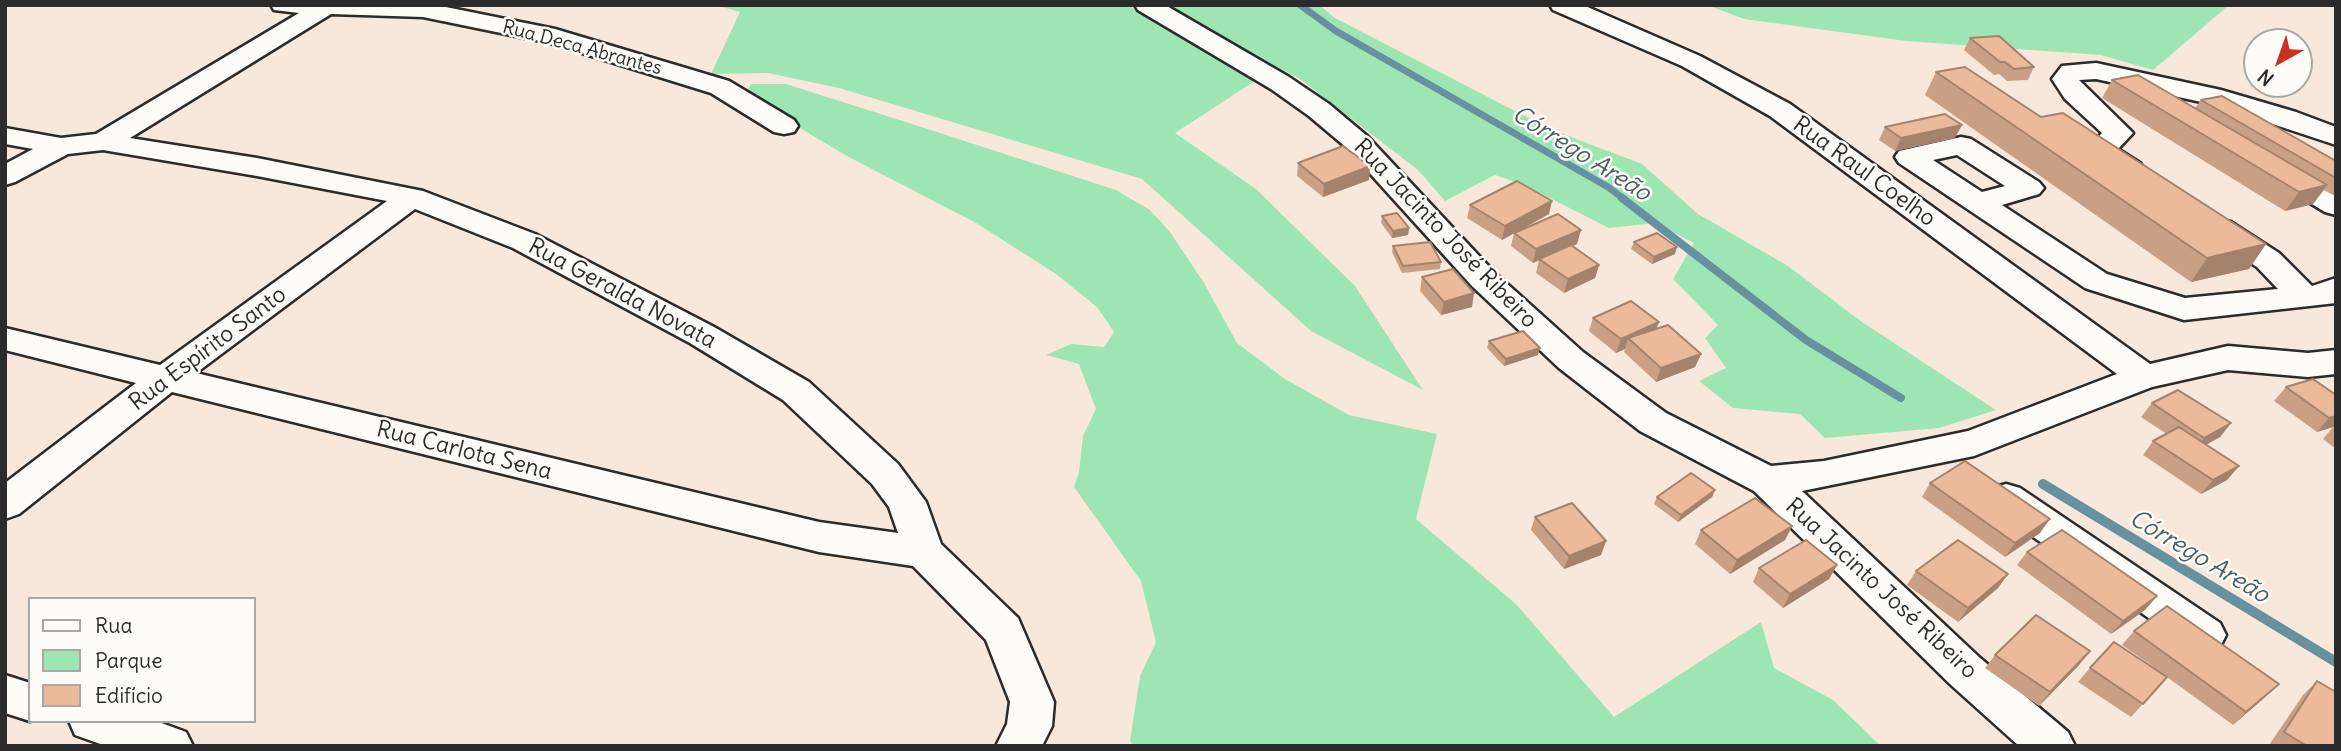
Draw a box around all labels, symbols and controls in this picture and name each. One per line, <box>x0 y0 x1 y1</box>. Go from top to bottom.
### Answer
street label: Rua Deca Abrantes <box>500 16 664 80</box>
north arrow <box>2243 28 2313 98</box>
text: N <box>2253 64 2279 91</box>
water label: Córrego Areão <box>1506 100 1656 208</box>
street label: Rua Raul Coelho <box>1787 111 1941 233</box>
street label: Rua Jacinto José Ribeiro <box>1347 134 1543 334</box>
street label: Rua Geralda Novata <box>523 233 721 355</box>
street label: Rua Espírito Santo <box>124 281 292 417</box>
street label: Rua Carlota Sena <box>373 416 555 486</box>
street label: Rua Jacinto José Ribeiro <box>1779 493 1983 685</box>
water label: Córrego Areão <box>2124 504 2274 610</box>
legend <box>28 597 256 723</box>
text: Rua <box>95 612 132 639</box>
text: Parque <box>95 647 163 674</box>
text: Edifício <box>95 682 163 709</box>

